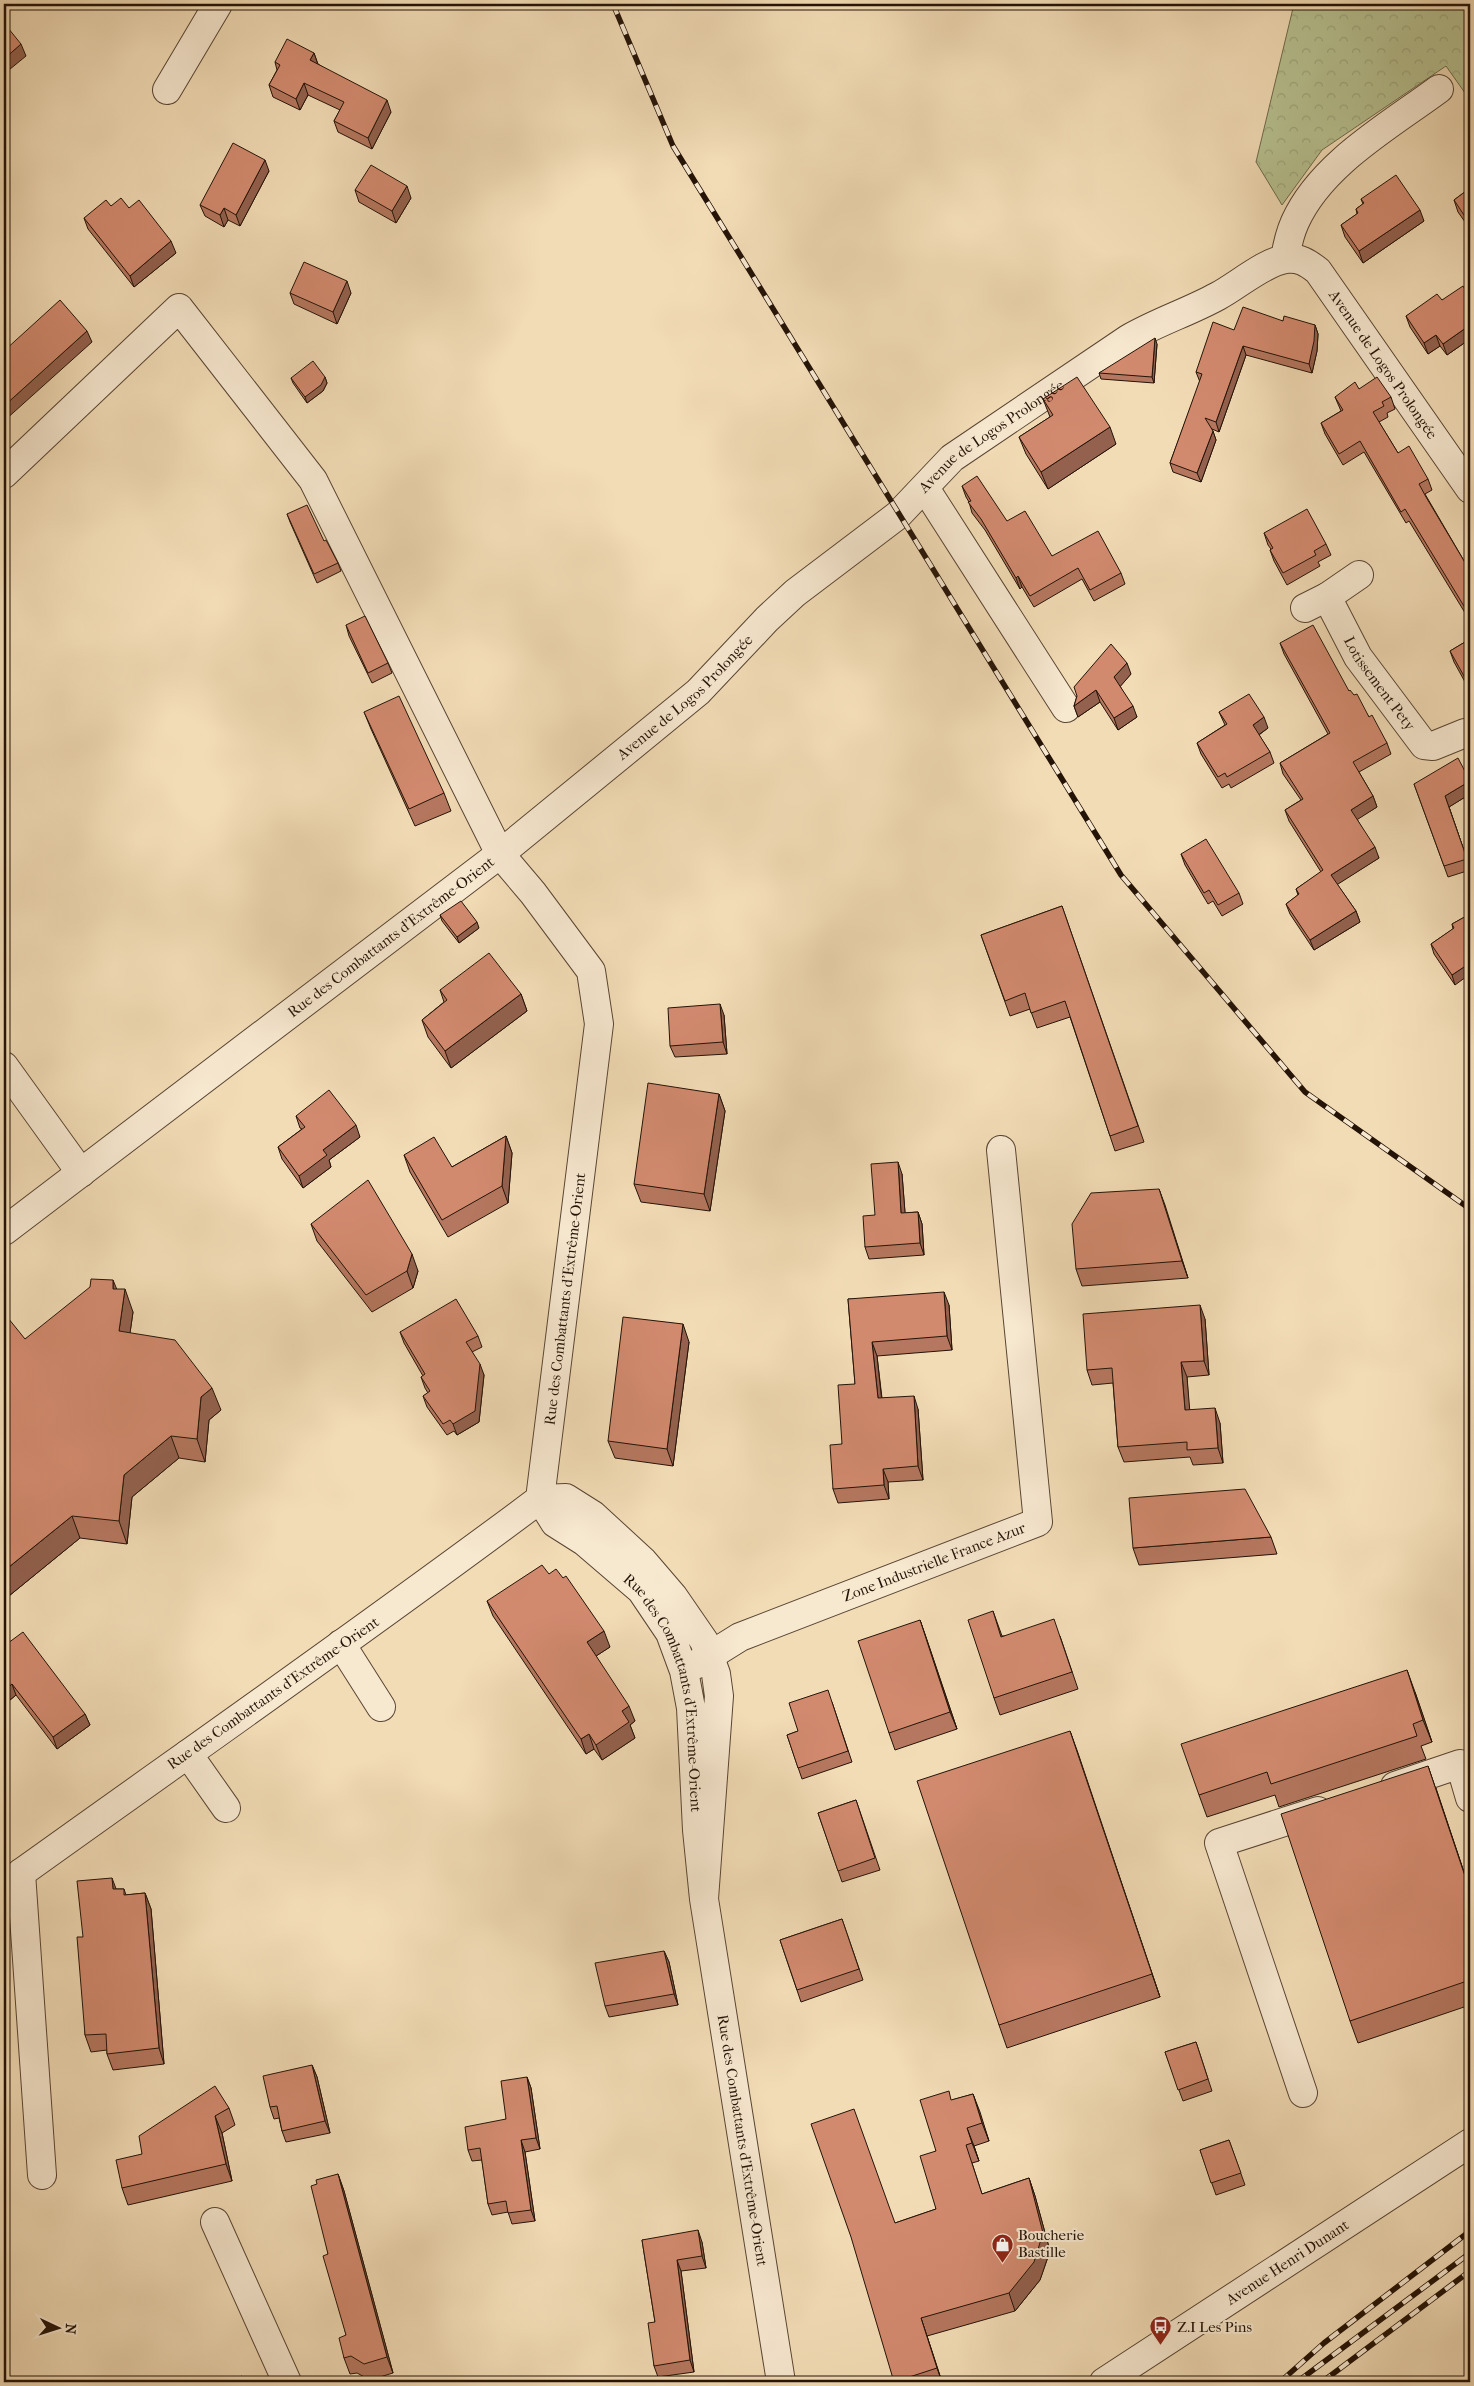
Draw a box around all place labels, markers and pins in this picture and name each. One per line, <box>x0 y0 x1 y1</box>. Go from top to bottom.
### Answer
place label: Boucherie Bastille <box>1018 2226 1085 2261</box>
shop icon: Boucherie Bastille <box>990 2232 1014 2263</box>
bus stop icon: Z.I Les Pins <box>1149 2315 1173 2346</box>
place label: Z.I Les Pins <box>1177 2318 1253 2336</box>

